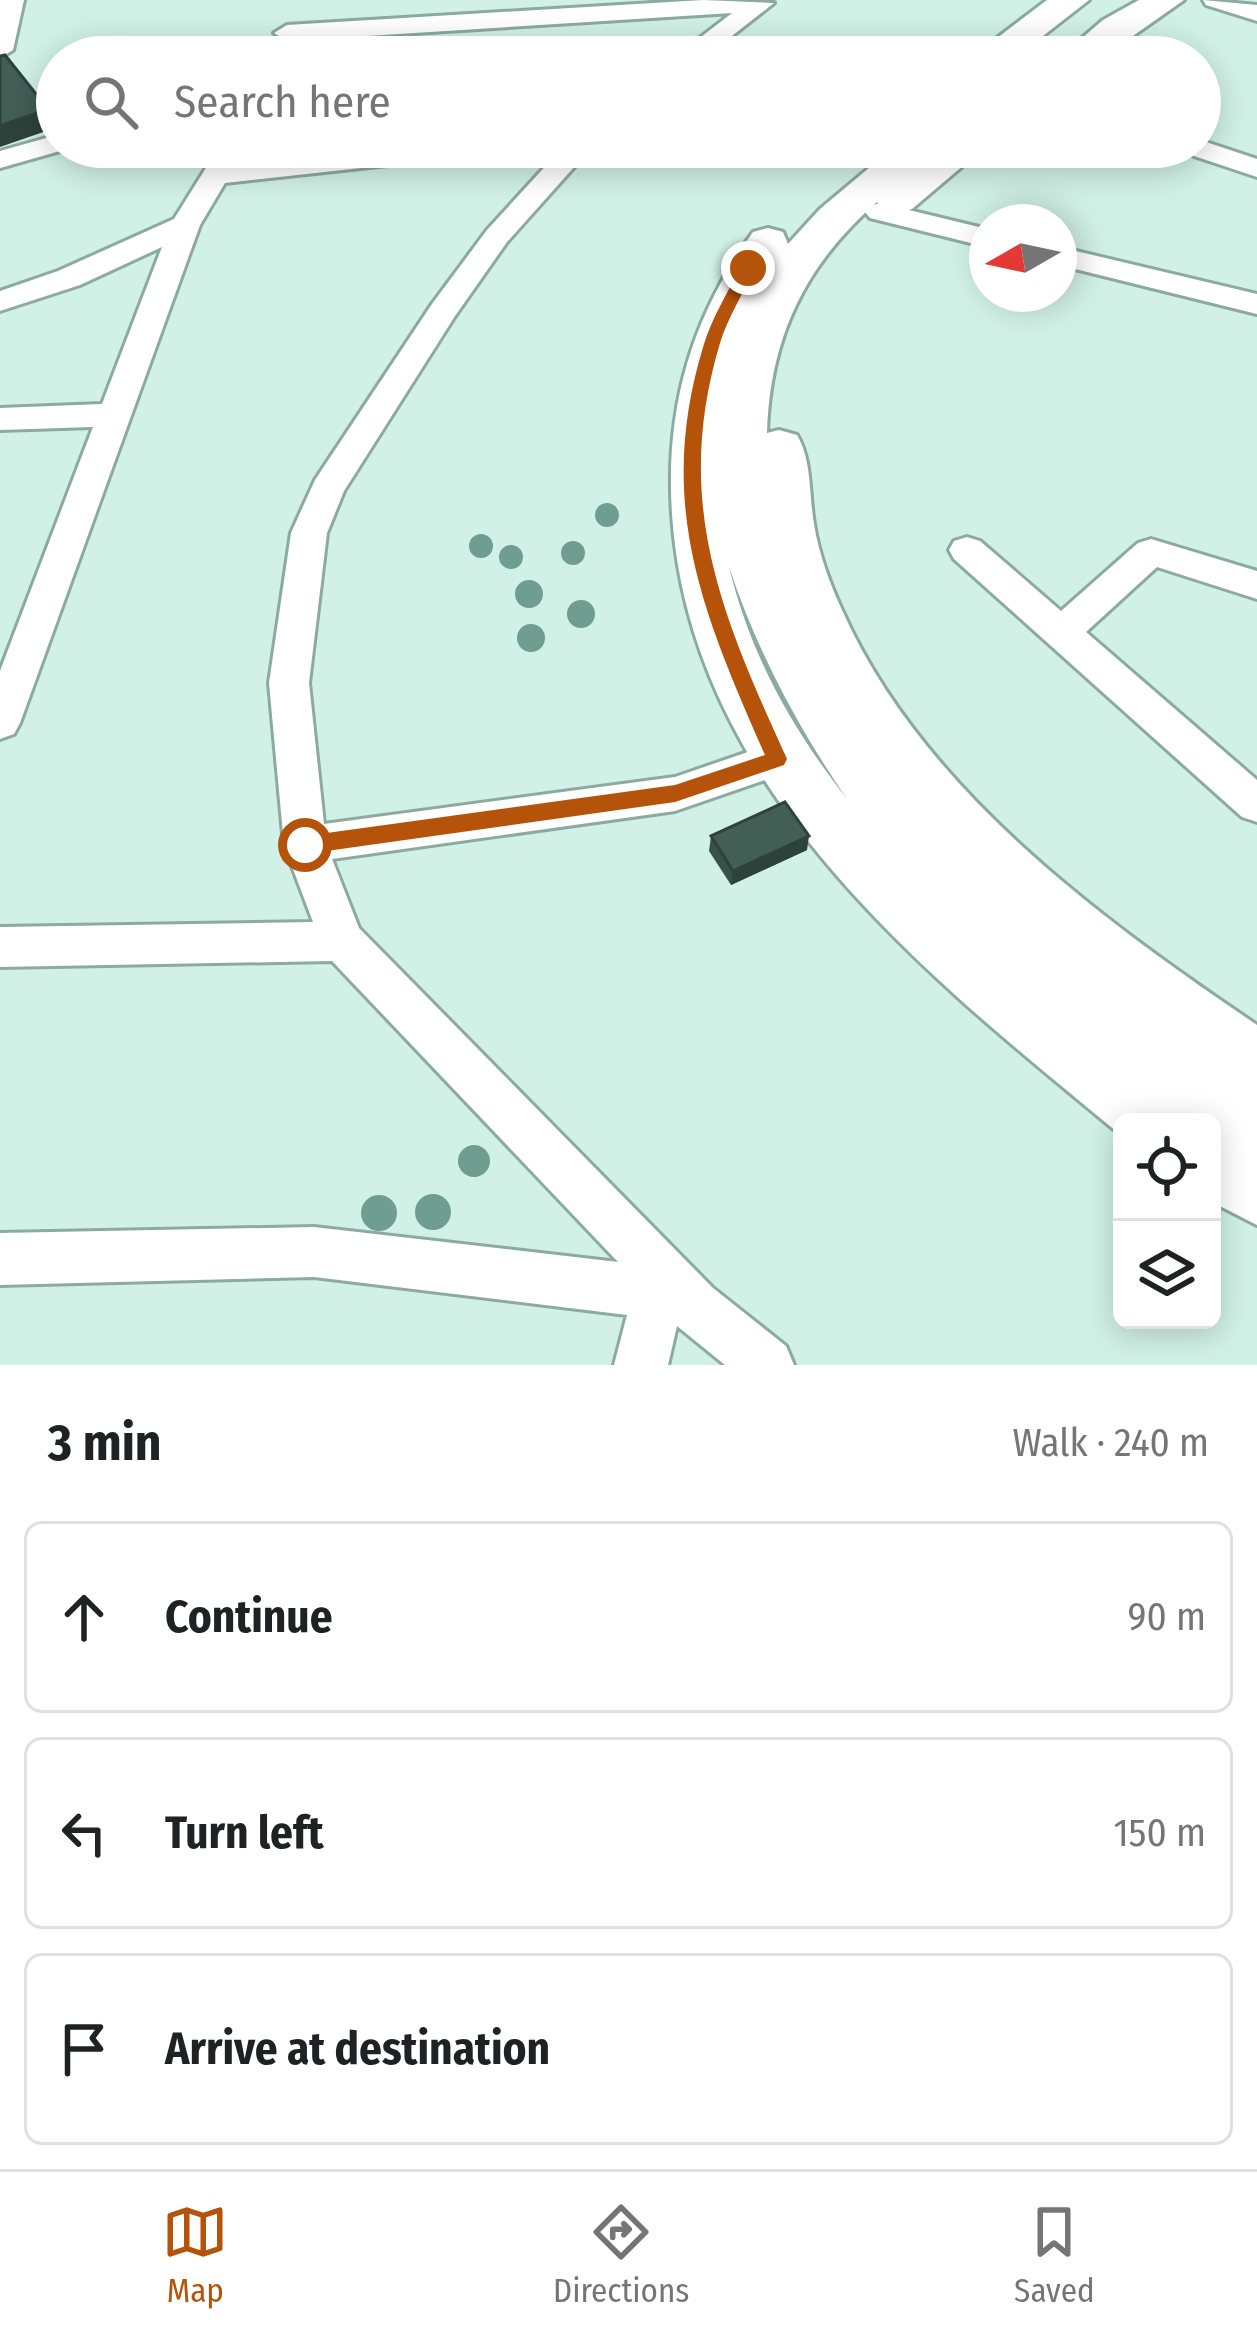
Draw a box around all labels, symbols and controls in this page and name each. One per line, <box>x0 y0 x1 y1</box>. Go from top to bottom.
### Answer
search box <box>36 36 1221 168</box>
icon: search <box>78 69 144 135</box>
text: Search here <box>174 75 391 129</box>
north arrow <box>969 204 1077 312</box>
route end <box>721 241 775 295</box>
route start <box>278 818 332 872</box>
map controls <box>1113 1113 1221 1329</box>
button: locate <box>1113 1113 1221 1221</box>
button: layers <box>1113 1221 1221 1329</box>
text: 3 min <box>48 1412 162 1474</box>
text: Walk · 240 m <box>1012 1420 1209 1466</box>
icon: ahead <box>51 1584 117 1650</box>
text: Continue <box>165 1590 333 1644</box>
text: 90 m <box>1128 1594 1206 1640</box>
icon: left <box>51 1800 117 1866</box>
text: Turn left <box>165 1806 324 1860</box>
text: 150 m <box>1113 1810 1206 1856</box>
icon: arrive <box>51 2016 117 2082</box>
text: Arrive at destination <box>165 2022 550 2076</box>
tab: Map <box>162 2199 228 2311</box>
tab: Directions <box>553 2199 689 2311</box>
tab: Saved <box>1014 2199 1095 2311</box>

